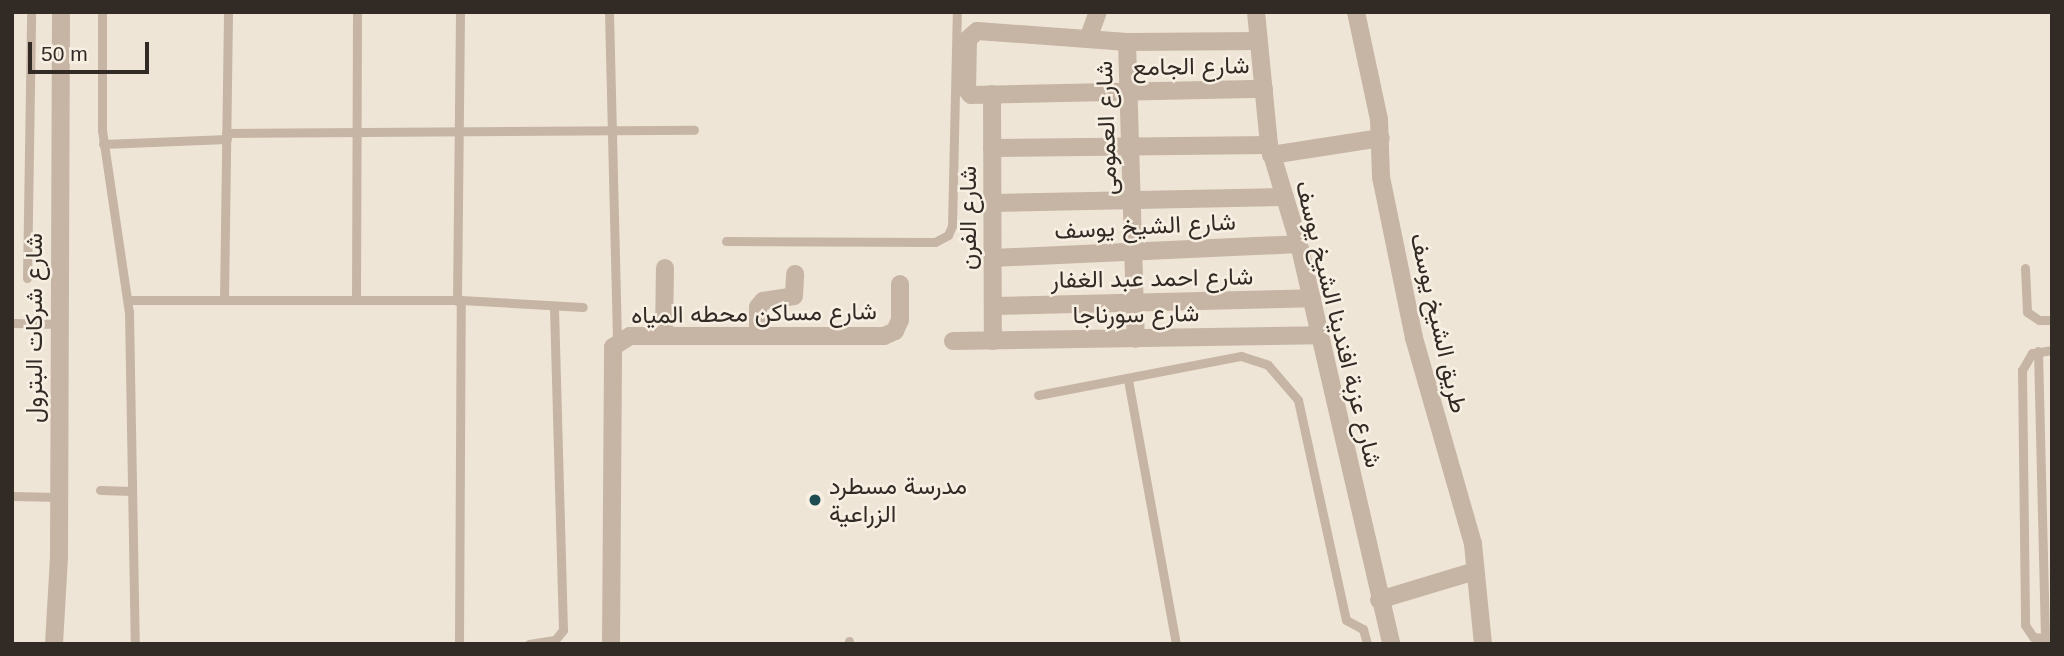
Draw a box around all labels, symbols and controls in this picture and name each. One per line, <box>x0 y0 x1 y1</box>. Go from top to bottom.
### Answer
scale bar <box>32 28 152 72</box>
text: 50 m <box>41 42 88 65</box>
street label: شارع الجامع <box>1132 51 1250 81</box>
street label: شارع العمومى <box>1089 60 1123 196</box>
street label: شارع الفرن <box>954 166 982 270</box>
street label: شارع عزبة افندينا الشيخ يوسف <box>1289 177 1389 471</box>
street label: شارع الشيخ يوسف <box>1054 207 1236 245</box>
street label: طريق الشيخ يوسف <box>1404 230 1474 416</box>
street label: شارع شركات البترول <box>20 233 48 423</box>
street label: شارع احمد عبد الغفار <box>1050 262 1254 294</box>
street label: شارع مساكن محطه المياه <box>631 296 877 330</box>
street label: شارع سورناجا <box>1072 298 1200 330</box>
place label: مدرسة مسطرد الزراعية <box>829 472 967 528</box>
marker: مدرسة مسطرد الزراعية <box>807 492 823 508</box>

